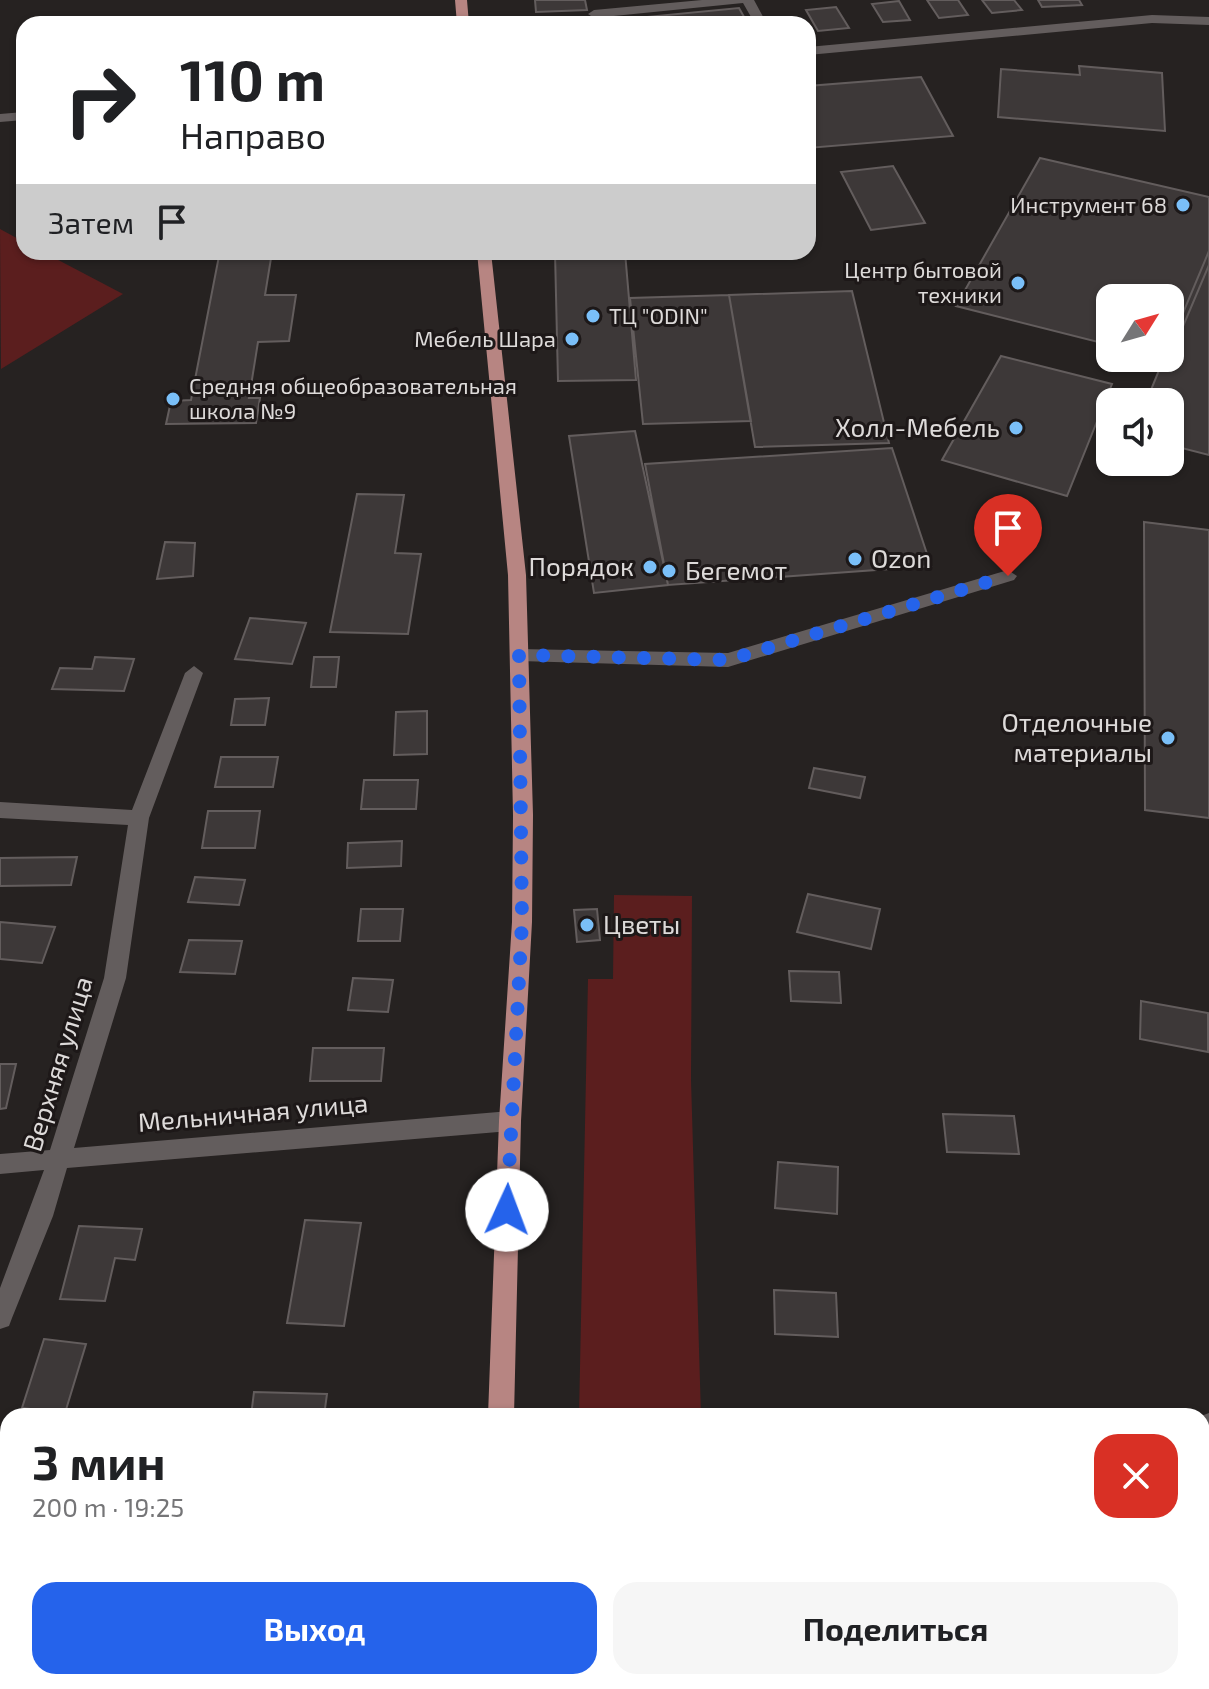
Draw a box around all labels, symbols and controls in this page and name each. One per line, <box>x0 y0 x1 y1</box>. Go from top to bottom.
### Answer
text: 110 m <box>180 45 325 112</box>
icon: right <box>48 48 152 152</box>
text: Направо <box>180 113 326 156</box>
place label: Инструмент 68 <box>1010 191 1167 218</box>
marker: Инструмент 68 <box>1174 196 1192 214</box>
icon: arrive <box>150 200 194 244</box>
text: Затем <box>48 204 134 240</box>
place label: Центр бытовой техники <box>844 256 1002 307</box>
marker: Центр бытовой техники <box>1009 274 1027 292</box>
north arrow <box>1096 284 1184 372</box>
map controls <box>1096 284 1184 476</box>
place label: ТЦ "ODIN" <box>609 302 708 328</box>
marker: ТЦ "ODIN" <box>584 307 602 325</box>
place label: Мебель Шара <box>414 325 556 351</box>
marker: Мебель Шара <box>563 330 581 348</box>
place label: Средняя общеобразовательная школа №9 <box>189 372 517 423</box>
button: sound <box>1096 388 1184 476</box>
marker: Средняя общеобразовательная школа №9 <box>164 390 182 408</box>
place label: Холл-Мебель <box>835 411 1000 442</box>
marker: Холл-Мебель <box>1007 419 1025 437</box>
pin <box>974 494 1042 576</box>
icon: arrive <box>986 506 1030 550</box>
place label: Ozon <box>871 542 931 573</box>
place label: Порядок <box>529 550 634 581</box>
marker: Ozon <box>846 550 864 568</box>
place label: Бегемот <box>685 554 787 585</box>
marker: Порядок <box>641 558 659 576</box>
marker: Бегемот <box>660 562 678 580</box>
place label: Отделочные материалы <box>1001 706 1152 767</box>
marker: Отделочные материалы <box>1159 729 1177 747</box>
place label: Цветы <box>603 908 680 939</box>
marker: Цветы <box>578 916 596 934</box>
street label: Верхняя улица <box>15 973 99 1155</box>
street label: Мельничная улица <box>136 1086 369 1138</box>
position arrow <box>465 1168 549 1252</box>
text: 3 мин <box>32 1432 166 1490</box>
button: close <box>1094 1434 1178 1518</box>
text: 200 m · 19:25 <box>32 1491 184 1522</box>
button: Выход <box>32 1582 597 1674</box>
button: Поделиться <box>613 1582 1178 1674</box>

